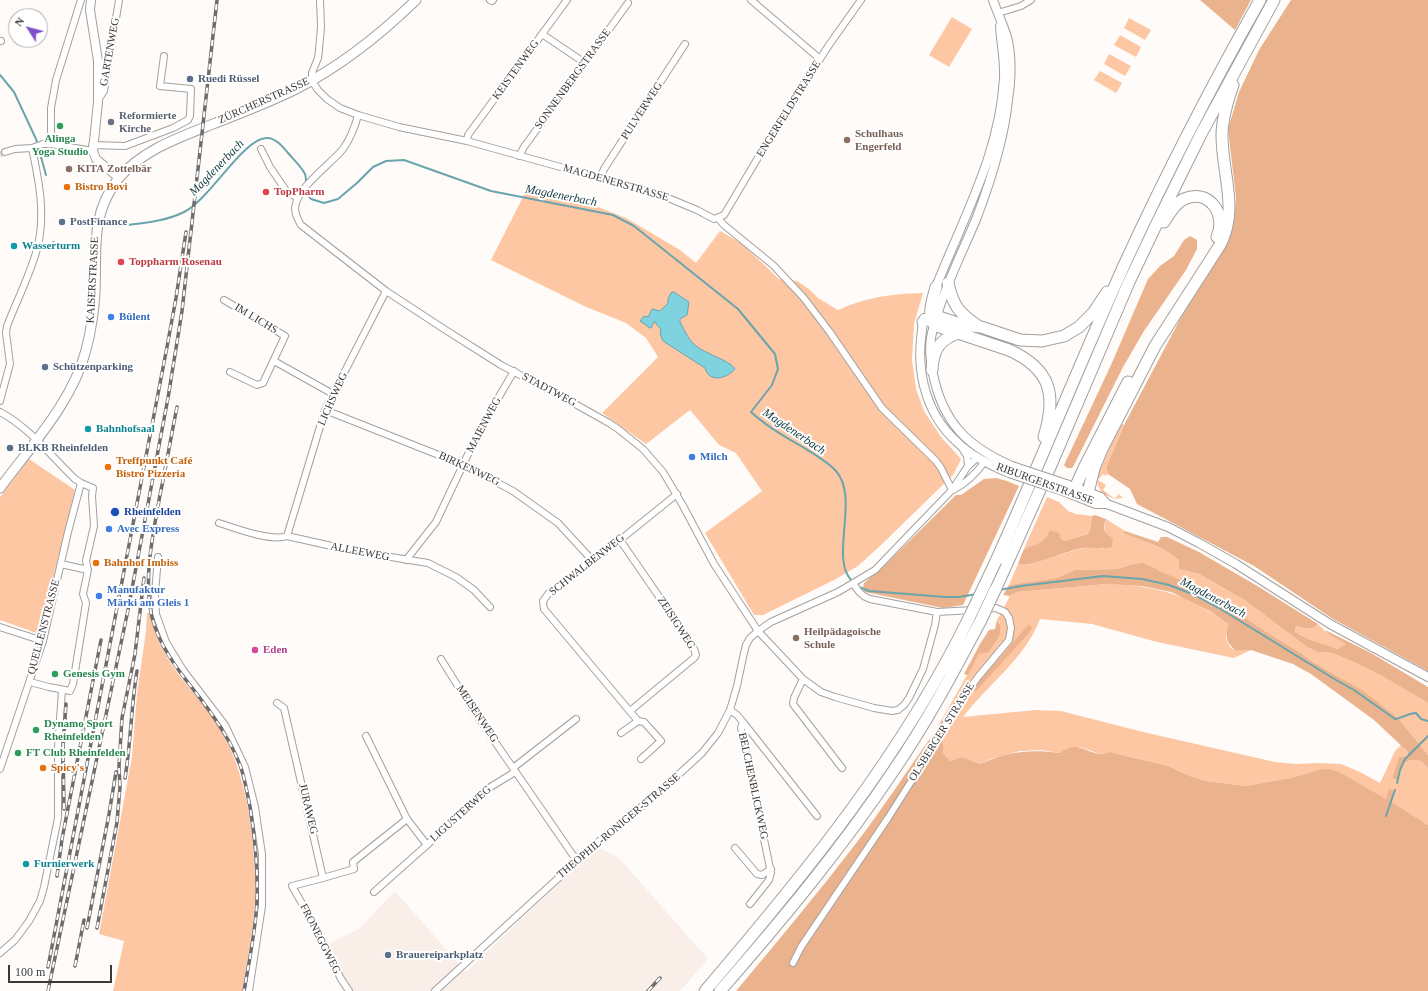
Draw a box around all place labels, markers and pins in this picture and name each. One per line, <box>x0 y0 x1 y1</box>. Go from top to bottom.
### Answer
place label: Ruedi Rüssel <box>198 72 259 86</box>
marker: Ruedi Rüssel <box>185 74 195 84</box>
place label: Reformierte Kirche <box>119 109 176 135</box>
marker: Reformierte Kirche <box>106 117 116 127</box>
marker: Alinga Yoga Studio <box>55 121 65 131</box>
place label: Schulhaus Engerfeld <box>855 127 903 153</box>
place label: Alinga Yoga Studio <box>32 132 88 158</box>
marker: Schulhaus Engerfeld <box>842 135 852 145</box>
place label: KITA Zottelbär <box>77 162 152 176</box>
marker: KITA Zottelbär <box>64 164 74 174</box>
place label: Bistro Bovi <box>75 180 128 194</box>
marker: Bistro Bovi <box>62 182 72 192</box>
place label: TopPharm <box>274 185 324 199</box>
marker: TopPharm <box>261 187 271 197</box>
place label: PostFinance <box>70 215 127 229</box>
marker: PostFinance <box>57 217 67 227</box>
place label: Wasserturm <box>22 239 80 253</box>
marker: Wasserturm <box>9 241 19 251</box>
place label: Toppharm Rosenau <box>129 255 222 269</box>
marker: Toppharm Rosenau <box>116 257 126 267</box>
place label: Bülent <box>119 310 150 324</box>
marker: Bülent <box>106 312 116 322</box>
place label: Schützenparking <box>53 360 133 374</box>
marker: Schützenparking <box>40 362 50 372</box>
place label: Bahnhofsaal <box>96 422 155 436</box>
marker: Bahnhofsaal <box>83 424 93 434</box>
place label: BLKB Rheinfelden <box>18 441 108 455</box>
marker: BLKB Rheinfelden <box>5 443 15 453</box>
place label: Milch <box>700 450 727 464</box>
marker: Milch <box>687 452 697 462</box>
place label: Treffpunkt Café Bistro Pizzeria <box>116 454 192 480</box>
marker: Treffpunkt Café Bistro Pizzeria <box>103 462 113 472</box>
place label: Rheinfelden <box>124 505 181 519</box>
marker: Rheinfelden <box>109 506 121 518</box>
place label: Avec Express <box>117 522 179 536</box>
marker: Avec Express <box>104 524 114 534</box>
place label: Bahnhof Imbiss <box>104 556 178 570</box>
marker: Bahnhof Imbiss <box>91 558 101 568</box>
place label: Manufaktur Märki am Gleis 1 <box>107 583 189 609</box>
marker: Manufaktur Märki am Gleis 1 <box>94 591 104 601</box>
place label: Heilpädagoische Schule <box>804 625 881 651</box>
marker: Heilpädagoische Schule <box>791 633 801 643</box>
place label: Eden <box>263 643 287 657</box>
marker: Eden <box>250 645 260 655</box>
place label: Genesis Gym <box>63 667 125 681</box>
marker: Genesis Gym <box>50 669 60 679</box>
place label: Dynamo Sport Rheinfelden <box>44 717 113 743</box>
marker: Dynamo Sport Rheinfelden <box>31 725 41 735</box>
place label: FT Club Rheinfelden <box>26 746 126 760</box>
marker: FT Club Rheinfelden <box>13 748 23 758</box>
place label: Spicy's <box>51 761 84 775</box>
marker: Spicy's <box>38 763 48 773</box>
place label: Furnierwerk <box>34 857 94 871</box>
marker: Furnierwerk <box>21 859 31 869</box>
place label: Brauereiparkplatz <box>396 948 483 962</box>
marker: Brauereiparkplatz <box>383 950 393 960</box>

